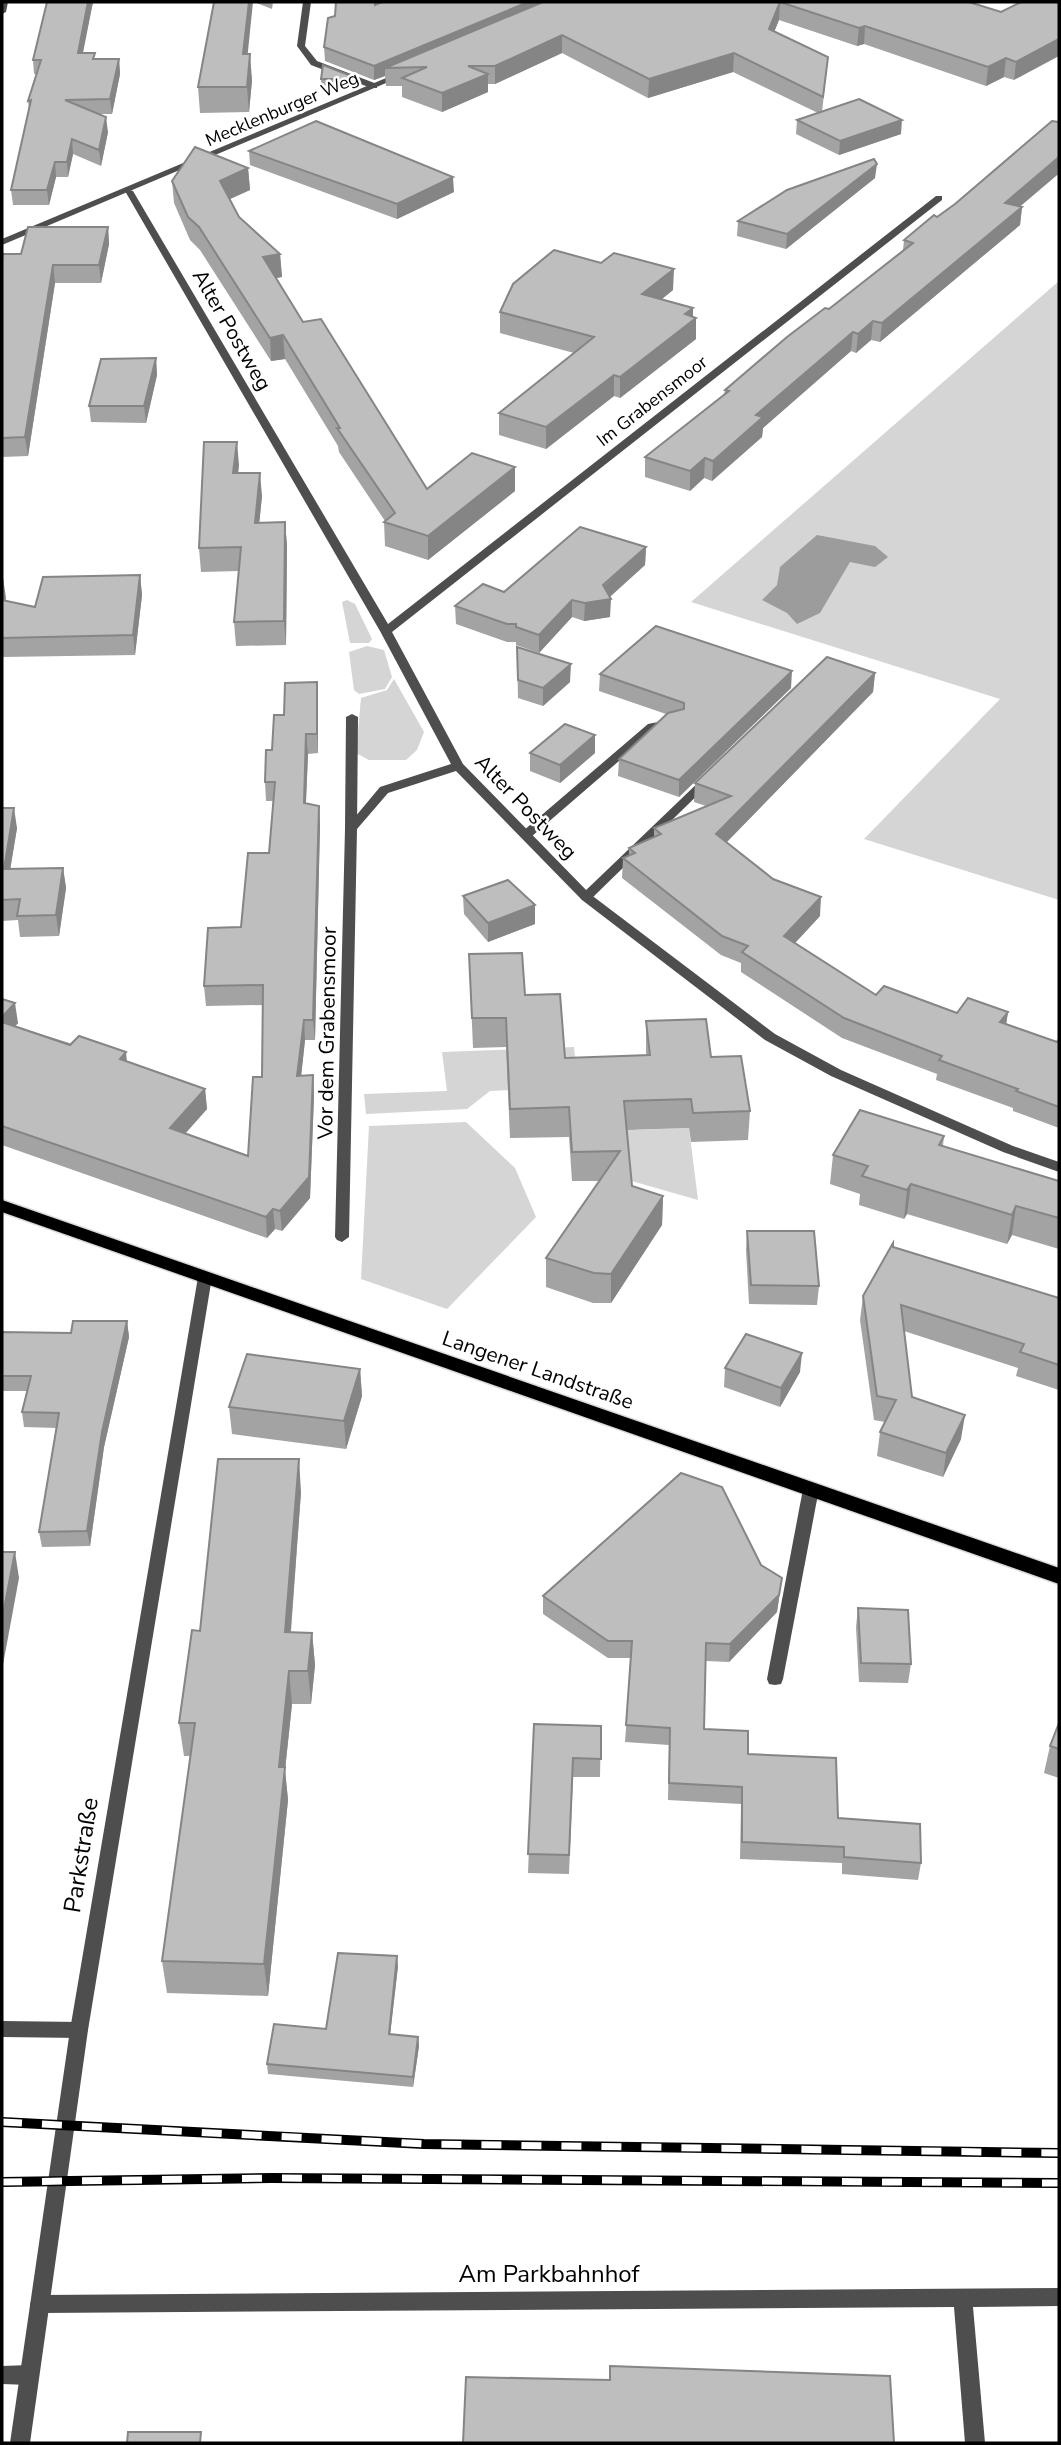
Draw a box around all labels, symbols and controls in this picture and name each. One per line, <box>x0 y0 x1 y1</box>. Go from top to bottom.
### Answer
street label: Mecklenburger Weg <box>202 66 362 152</box>
street label: Alter Postweg <box>186 264 278 396</box>
street label: Im Grabensmoor <box>592 350 713 452</box>
street label: Alter Postweg <box>469 748 583 866</box>
street label: Vor dem Grabensmoor <box>311 926 343 1141</box>
street label: Langener Landstraße <box>439 1324 637 1416</box>
street label: Parkstraße <box>56 1795 106 1915</box>
street label: Am Parkbahnhof <box>459 2258 640 2290</box>

